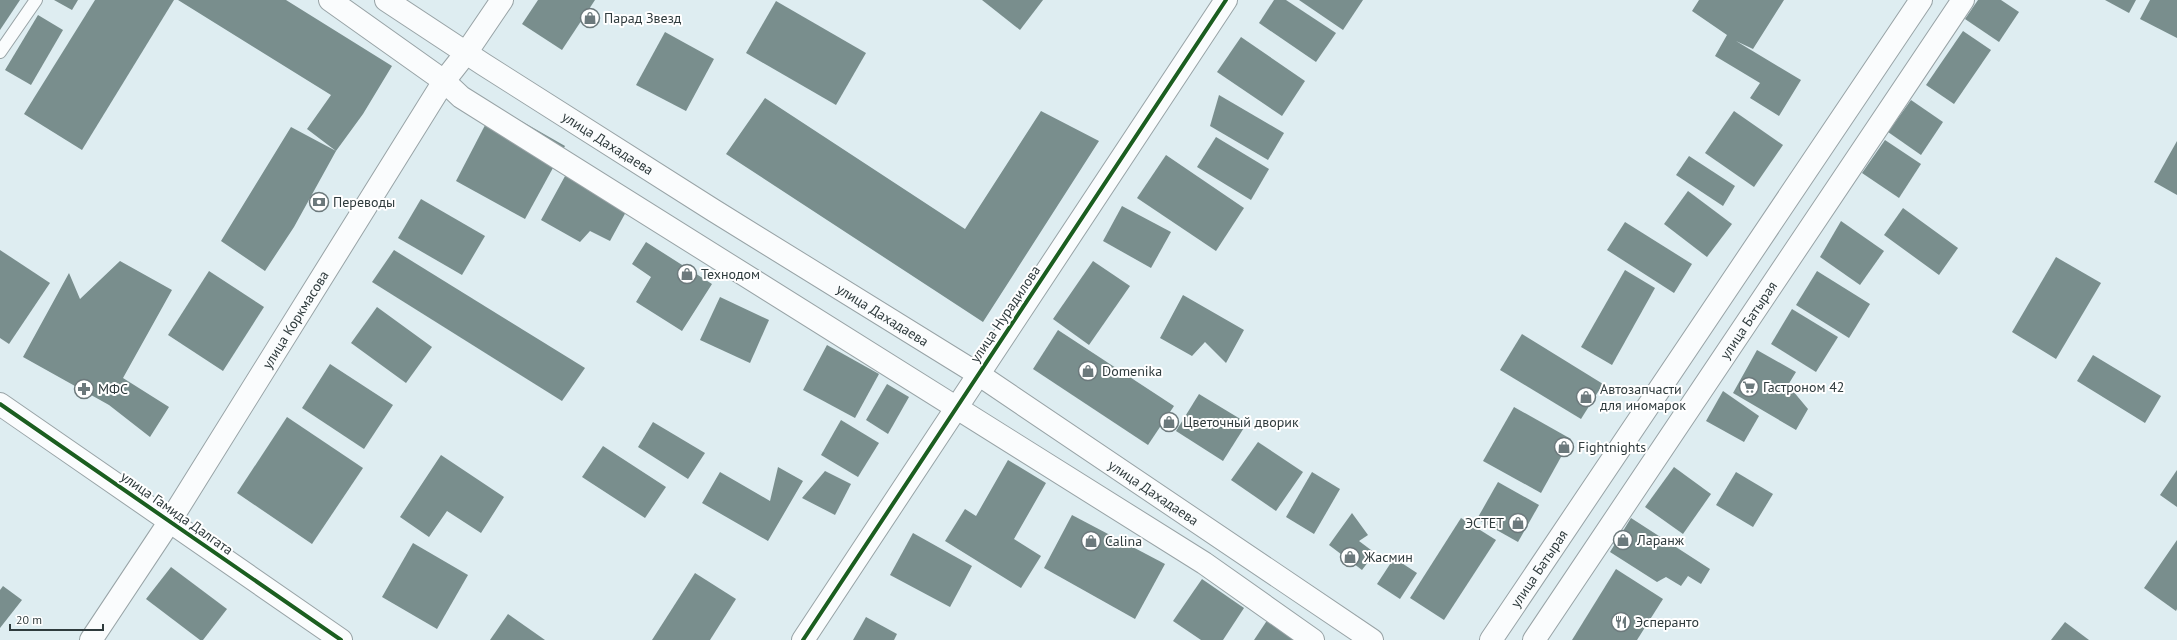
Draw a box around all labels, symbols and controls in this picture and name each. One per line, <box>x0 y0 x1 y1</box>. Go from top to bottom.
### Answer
shop icon: Парад Звезд <box>579 7 601 29</box>
place label: Парад Звезд <box>604 9 682 27</box>
street label: улица Дахадаева <box>559 107 657 179</box>
bank icon: Переводы <box>308 191 330 213</box>
place label: Переводы <box>333 193 395 211</box>
street label: улица Нурадилова <box>966 262 1044 366</box>
shop icon: Технодом <box>676 263 698 285</box>
place label: Технодом <box>701 265 760 283</box>
street label: улица Коркмасова <box>258 267 333 372</box>
street label: улица Батырая <box>1716 278 1781 363</box>
street label: улица Дахадаева <box>833 280 932 350</box>
shop icon: Domenika <box>1077 360 1099 382</box>
place label: Domenika <box>1102 362 1162 380</box>
supermarket icon: Гастроном 42 <box>1738 376 1760 398</box>
pharmacy icon: МФС <box>73 378 95 400</box>
place label: Гастроном 42 <box>1763 378 1844 396</box>
place label: МФС <box>98 380 128 398</box>
place label: Автозапчасти для иномарок <box>1600 380 1686 414</box>
shop icon: Автозапчасти для иномарок <box>1575 386 1597 408</box>
shop icon: Цветочный дворик <box>1158 411 1180 433</box>
place label: Цветочный дворик <box>1183 413 1299 431</box>
shop icon: Fightnights <box>1553 436 1575 458</box>
place label: Fightnights <box>1578 438 1646 456</box>
street label: улица Дахадаева <box>1105 456 1202 529</box>
street label: улица Гамида Далгата <box>117 467 237 559</box>
shop icon: ЭСТЕТ <box>1507 512 1529 534</box>
place label: ЭСТЕТ <box>1465 514 1504 532</box>
street label: улица Батырая <box>1506 526 1572 611</box>
shop icon: Ларанж <box>1612 529 1634 551</box>
shop icon: Calina <box>1080 530 1102 552</box>
place label: Ларанж <box>1636 531 1685 549</box>
place label: Calina <box>1105 532 1142 550</box>
shop icon: Жасмин <box>1339 546 1361 568</box>
place label: Жасмин <box>1363 548 1413 566</box>
scale bar <box>10 606 103 632</box>
restaurant icon: Эсперанто <box>1610 611 1632 633</box>
text: 20 m <box>16 612 42 627</box>
place label: Эсперанто <box>1635 613 1699 631</box>

